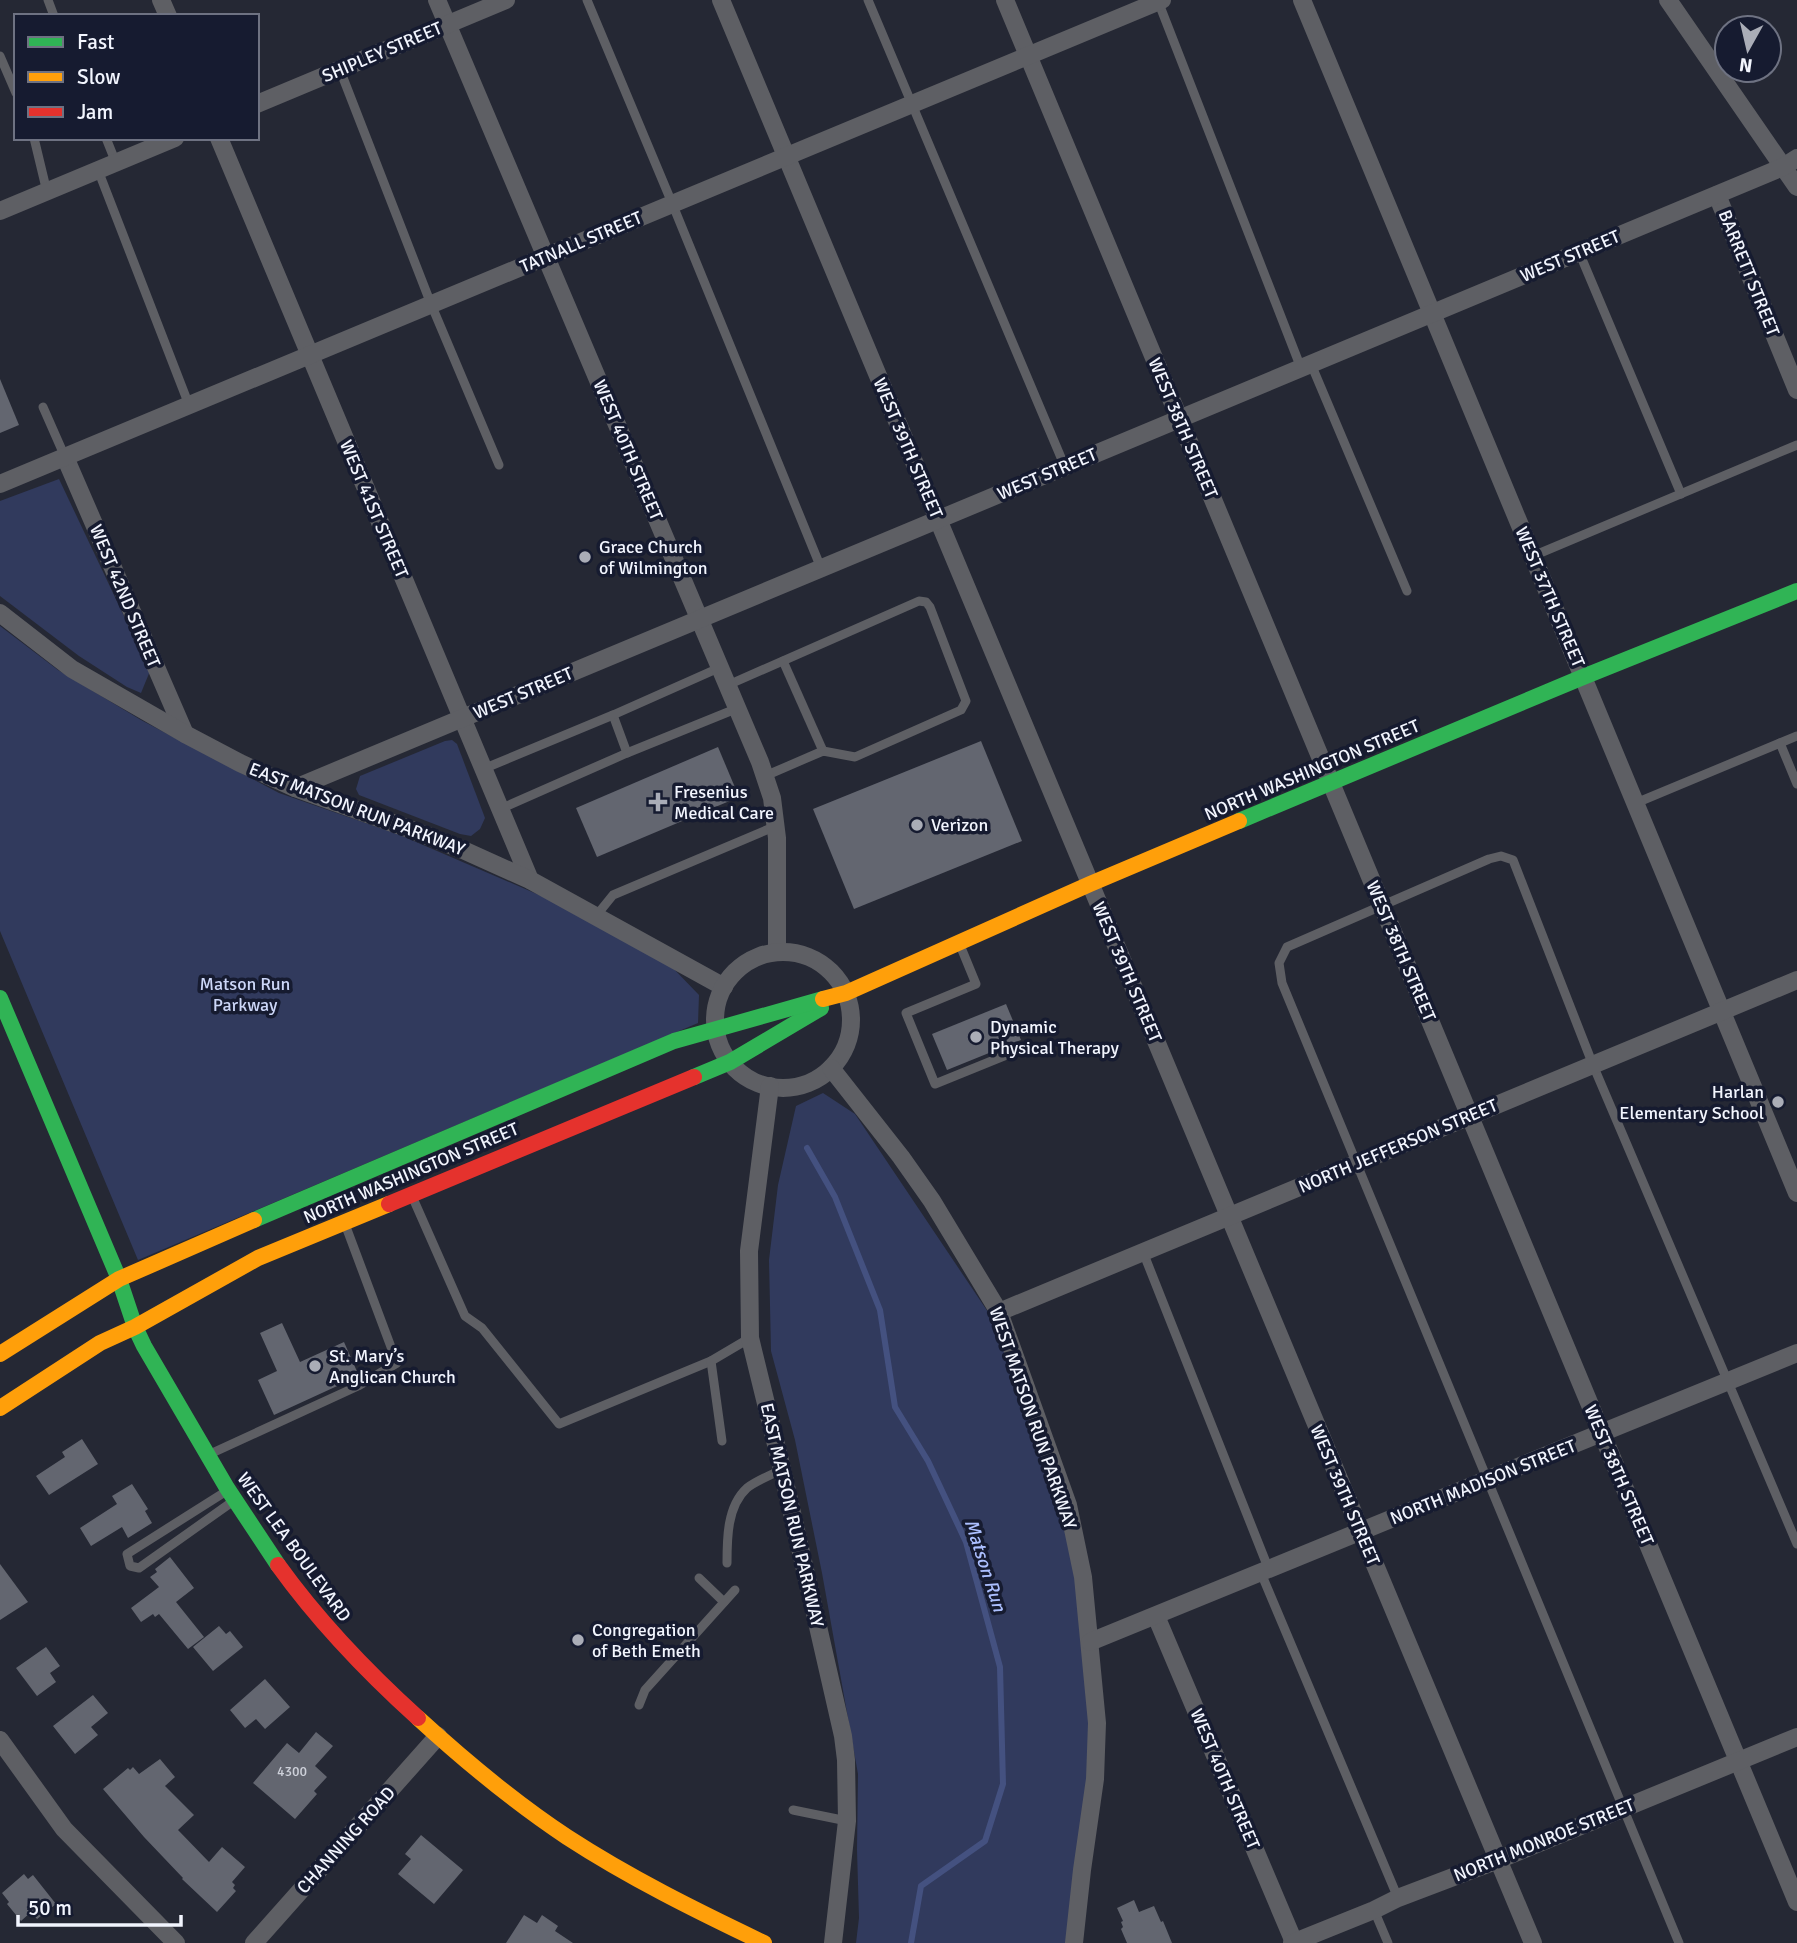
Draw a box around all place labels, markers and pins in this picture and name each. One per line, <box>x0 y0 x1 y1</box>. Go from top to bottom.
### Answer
place label: Grace Church of Wilmington <box>599 536 708 579</box>
marker: Grace Church of Wilmington <box>577 549 593 565</box>
place label: Fresenius Medical Care <box>674 781 774 824</box>
marker: Fresenius Medical Care <box>648 792 668 812</box>
place label: Verizon <box>931 814 988 836</box>
marker: Verizon <box>909 817 925 833</box>
place label: Dynamic Physical Therapy <box>990 1016 1120 1059</box>
marker: Dynamic Physical Therapy <box>968 1029 984 1045</box>
place label: Harlan Elementary School <box>1619 1081 1764 1124</box>
marker: Harlan Elementary School <box>1770 1094 1786 1110</box>
place label: St. Mary’s Anglican Church <box>329 1345 456 1388</box>
marker: St. Mary’s Anglican Church <box>307 1358 323 1374</box>
place label: Congregation of Beth Emeth <box>592 1619 701 1662</box>
marker: Congregation of Beth Emeth <box>570 1632 586 1648</box>

